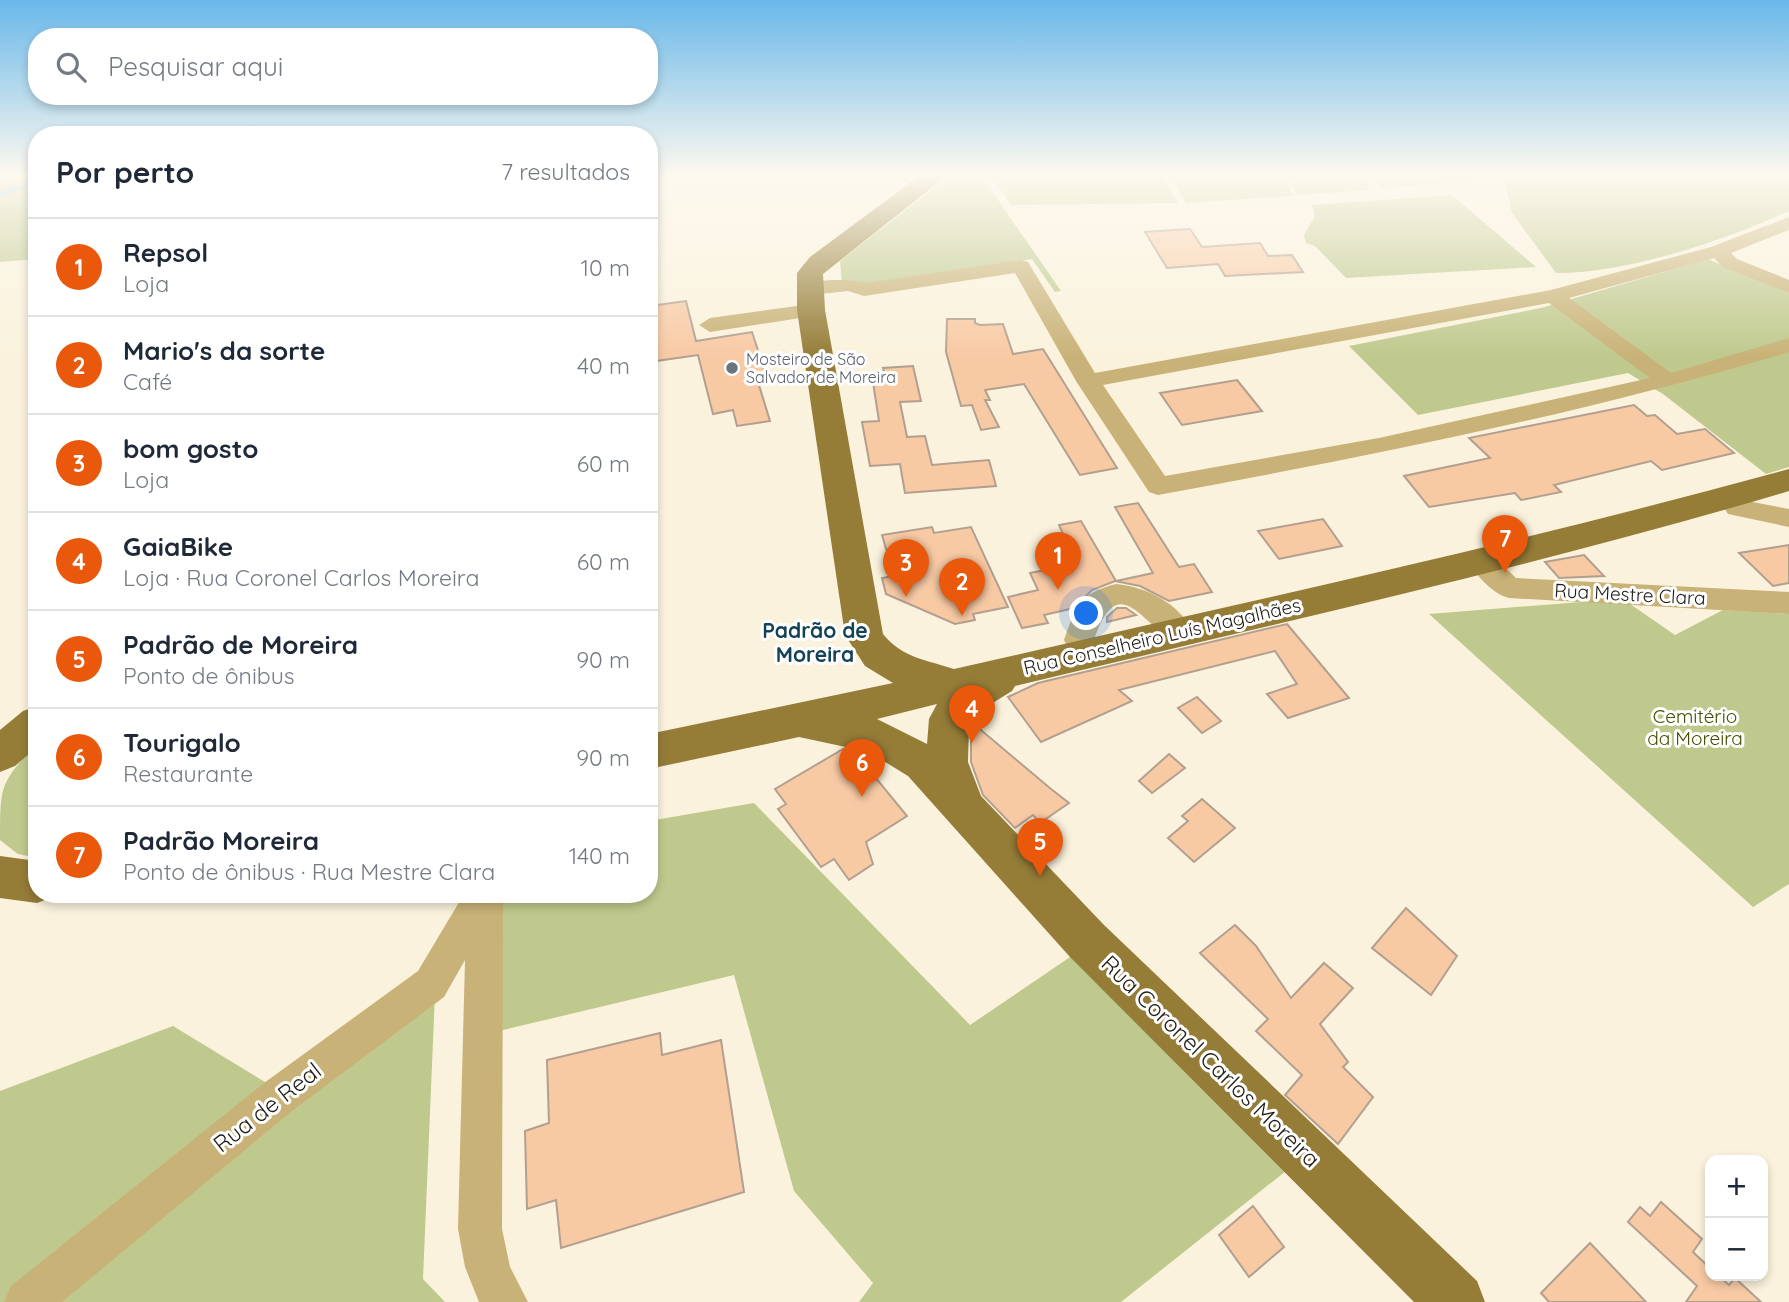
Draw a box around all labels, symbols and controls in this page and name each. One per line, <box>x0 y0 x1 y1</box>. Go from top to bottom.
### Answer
search box <box>28 28 658 105</box>
icon: search <box>52 48 90 86</box>
text: Pesquisar aqui <box>108 50 283 83</box>
text: Por perto <box>56 153 194 191</box>
text: 7 resultados <box>501 157 630 186</box>
text: Repsol <box>123 236 208 269</box>
text: 1 <box>75 253 83 282</box>
text: 10 m <box>581 253 630 282</box>
text: Loja <box>123 269 169 298</box>
text: Mario's da sorte <box>123 334 325 367</box>
place label: Mosteiro de São Salvador de Moreira <box>746 349 896 387</box>
text: 2 <box>72 351 86 380</box>
text: 40 m <box>577 351 630 380</box>
marker: Mosteiro de São Salvador de Moreira <box>724 360 740 376</box>
text: Café <box>123 367 172 396</box>
text: bom gosto <box>123 432 258 465</box>
text: 3 <box>73 449 85 478</box>
text: 60 m <box>577 449 630 478</box>
text: Loja <box>123 465 169 494</box>
pin: 7 <box>1482 515 1528 573</box>
text: GaiaBike <box>123 530 233 563</box>
pin: 1 <box>1035 532 1081 590</box>
pin: 3 <box>883 539 929 597</box>
text: 4 <box>72 547 86 576</box>
text: 60 m <box>577 547 630 576</box>
pin: 2 <box>939 558 985 616</box>
text: Loja · Rua Coronel Carlos Moreira <box>123 563 479 592</box>
street label: Rua Mestre Clara <box>1554 578 1706 610</box>
street label: Rua Conselheiro Luís Magalhães <box>1021 592 1303 680</box>
your location <box>1069 596 1103 630</box>
district label: Padrão de Moreira <box>762 617 868 667</box>
text: Padrão de Moreira <box>123 628 358 661</box>
text: 5 <box>72 645 86 674</box>
text: 90 m <box>576 645 630 674</box>
text: Ponto de ônibus <box>123 661 295 690</box>
pin: 4 <box>949 685 995 743</box>
park label: Cemitério da Moreira <box>1647 704 1743 750</box>
text: Tourigalo <box>123 726 241 759</box>
pin: 6 <box>839 739 885 797</box>
text: 6 <box>73 743 85 772</box>
text: 90 m <box>576 743 630 772</box>
text: Restaurante <box>123 759 253 788</box>
pin: 5 <box>1017 818 1063 876</box>
text: Padrão Moreira <box>123 824 319 857</box>
text: 7 <box>73 841 85 870</box>
text: 140 m <box>569 841 630 870</box>
text: Ponto de ônibus · Rua Mestre Clara <box>123 857 495 886</box>
street label: Rua Coronel Carlos Moreira <box>1096 949 1326 1173</box>
street label: Rua de Real <box>207 1056 327 1158</box>
map controls <box>1705 1155 1768 1281</box>
button: + <box>1705 1155 1768 1218</box>
button: − <box>1705 1218 1768 1281</box>

